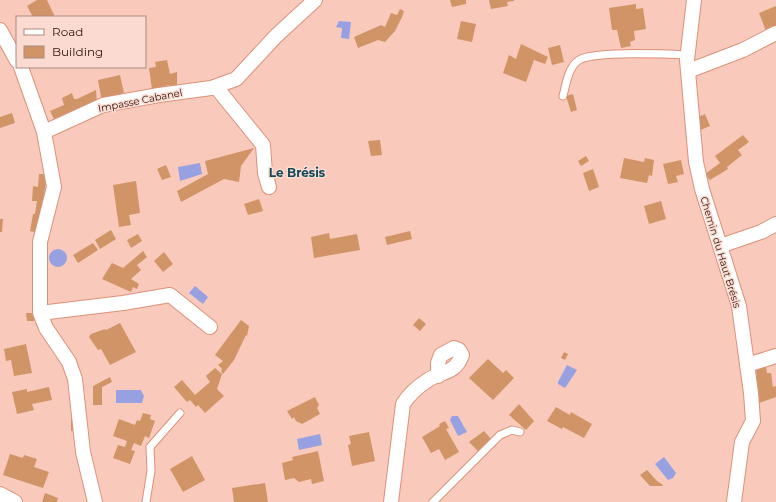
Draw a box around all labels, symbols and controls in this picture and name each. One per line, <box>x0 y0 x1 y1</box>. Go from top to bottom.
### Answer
legend <box>16 16 146 68</box>
text: Road <box>52 24 83 39</box>
text: Building <box>52 44 103 59</box>
street label: Impasse Cabanel <box>97 86 183 115</box>
district label: Le Brésis <box>269 165 326 180</box>
street label: Chemin du Haut Brésis <box>697 195 744 310</box>

